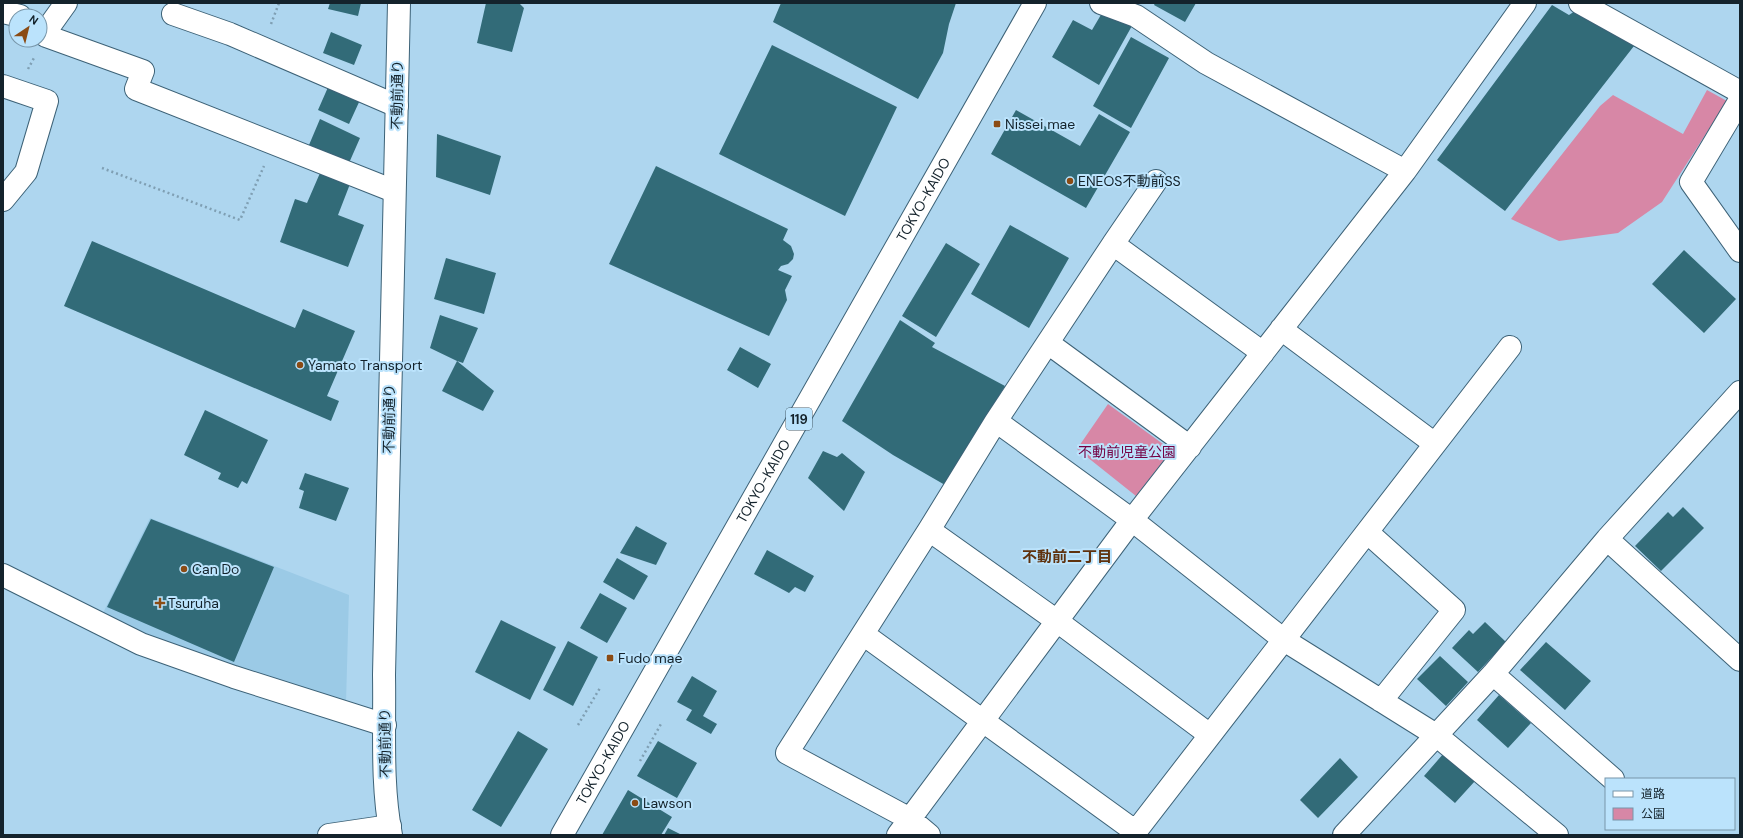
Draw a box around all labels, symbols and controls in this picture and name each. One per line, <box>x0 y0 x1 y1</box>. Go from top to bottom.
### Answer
north arrow <box>8 8 48 48</box>
text: N <box>26 12 41 28</box>
street label: 不動前通り <box>387 60 407 130</box>
place label: Nissei mae <box>1005 115 1075 133</box>
marker: Nissei mae <box>992 119 1002 129</box>
street label: TOKYO-KAIDO <box>892 154 954 245</box>
place label: ENEOS不動前SS <box>1078 172 1181 190</box>
marker: ENEOS不動前SS <box>1065 176 1075 186</box>
place label: Yamato Transport <box>308 356 423 374</box>
marker: Yamato Transport <box>295 360 305 370</box>
street label: 不動前通り <box>379 384 399 454</box>
road number: 119 <box>786 408 812 430</box>
street label: TOKYO-KAIDO <box>732 436 794 526</box>
park label: 不動前児童公園 <box>1078 443 1176 461</box>
district label: 不動前二丁目 <box>1022 547 1112 567</box>
place label: Can Do <box>192 560 239 578</box>
marker: Can Do <box>179 564 189 574</box>
place label: Tsuruha <box>168 594 219 612</box>
marker: Tsuruha <box>155 598 165 608</box>
place label: Fudo mae <box>618 649 682 667</box>
marker: Fudo mae <box>605 653 615 663</box>
street label: 不動前通り <box>375 708 395 778</box>
street label: TOKYO-KAIDO <box>572 718 634 808</box>
legend <box>1605 778 1735 830</box>
text: 道路 <box>1641 786 1665 802</box>
place label: Lawson <box>643 794 692 812</box>
marker: Lawson <box>630 798 640 808</box>
text: 公園 <box>1641 806 1665 822</box>

